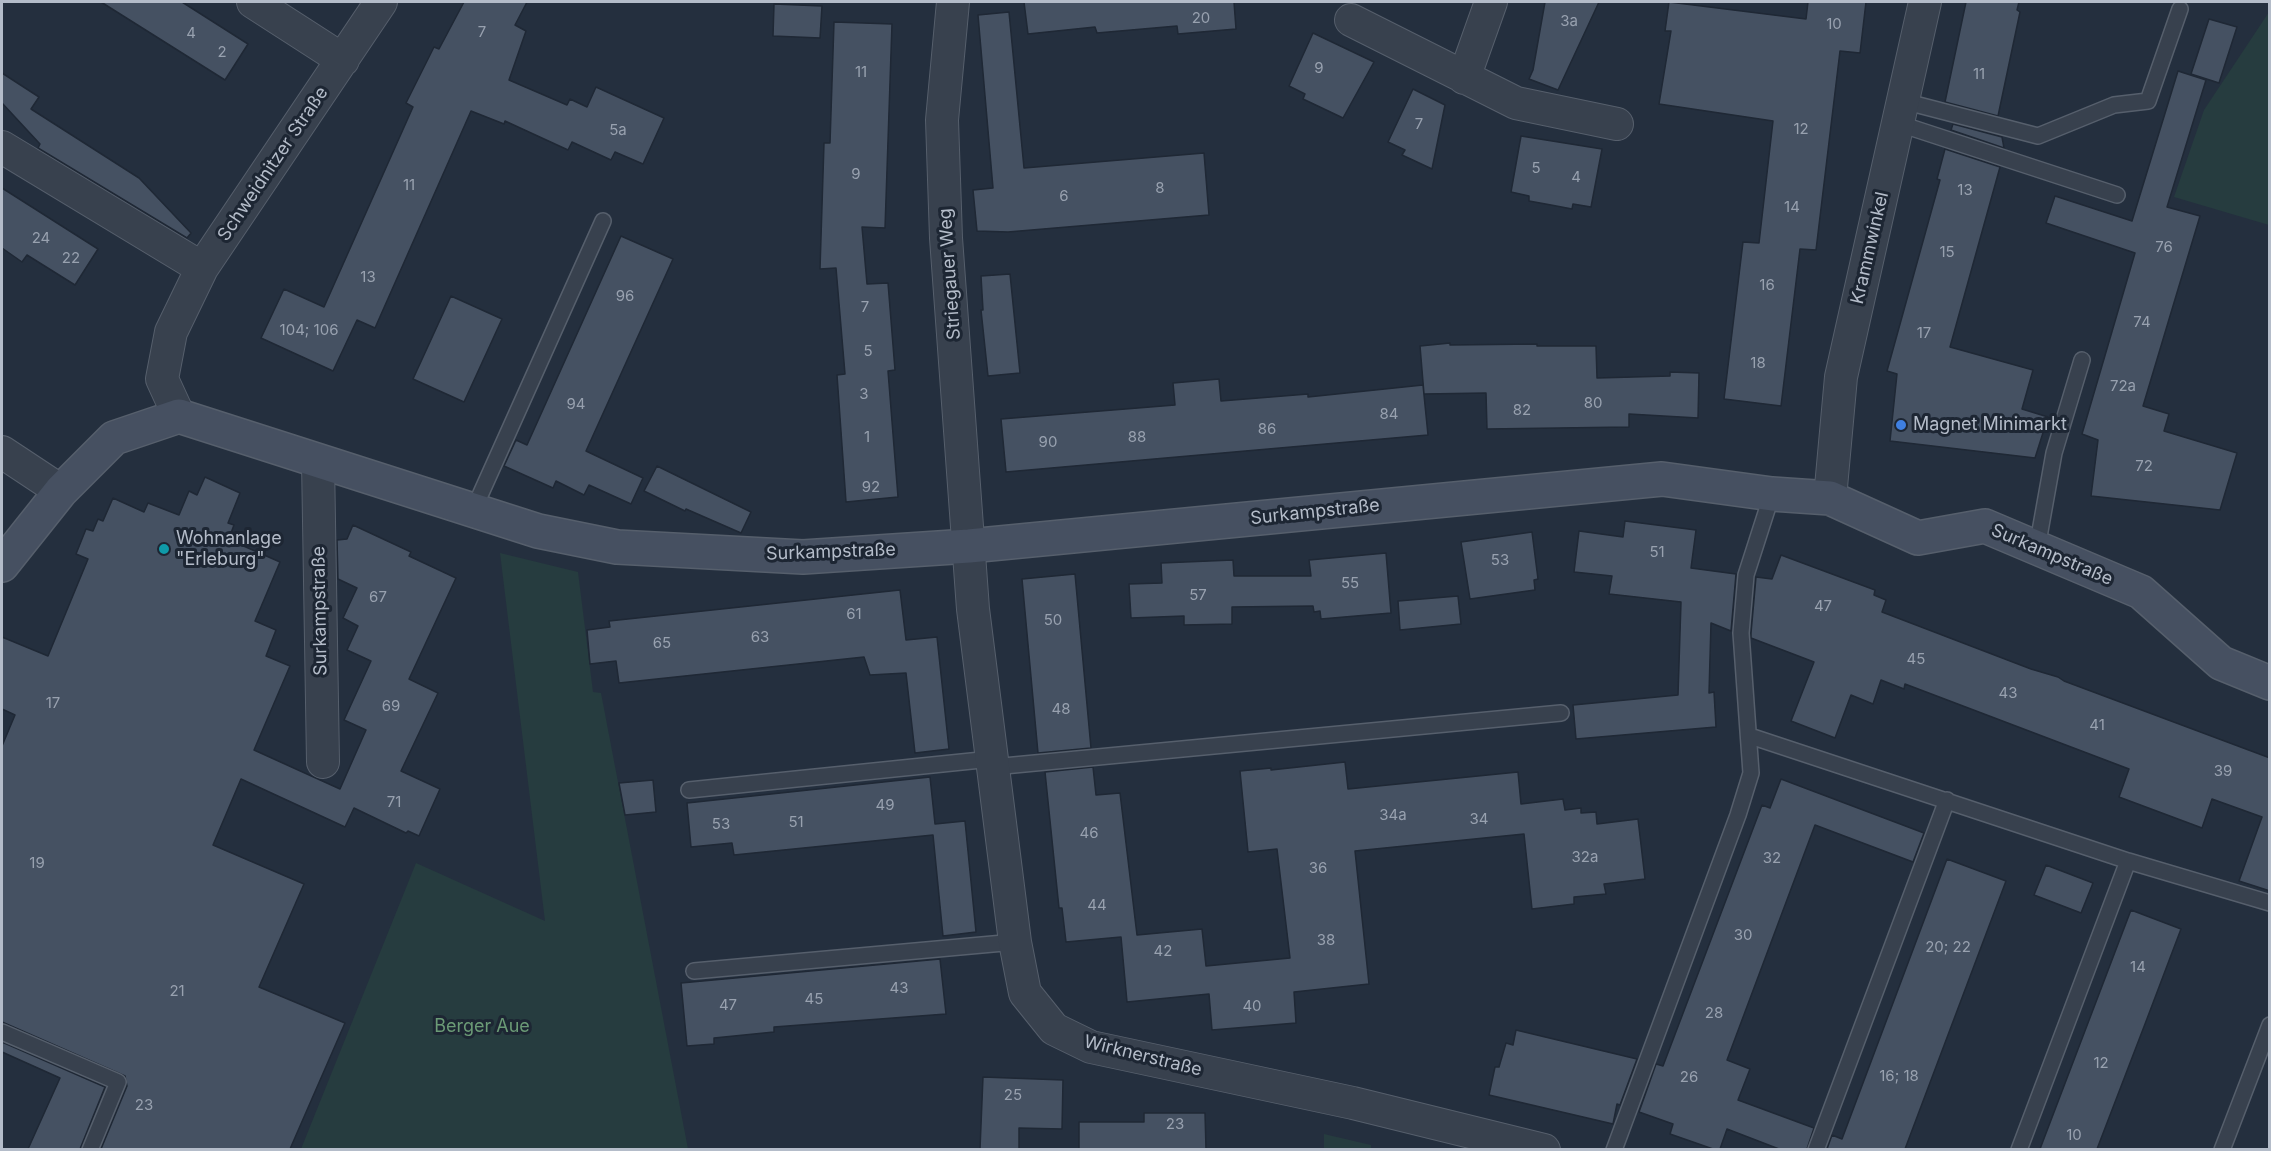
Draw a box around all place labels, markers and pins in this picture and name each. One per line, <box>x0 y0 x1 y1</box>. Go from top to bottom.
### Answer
place label: Magnet Minimarkt <box>1913 414 2067 436</box>
marker: Magnet Minimarkt <box>1894 418 1908 432</box>
place label: Wohnanlage "Erleburg" <box>176 528 282 570</box>
marker: Wohnanlage "Erleburg" <box>157 542 171 556</box>

